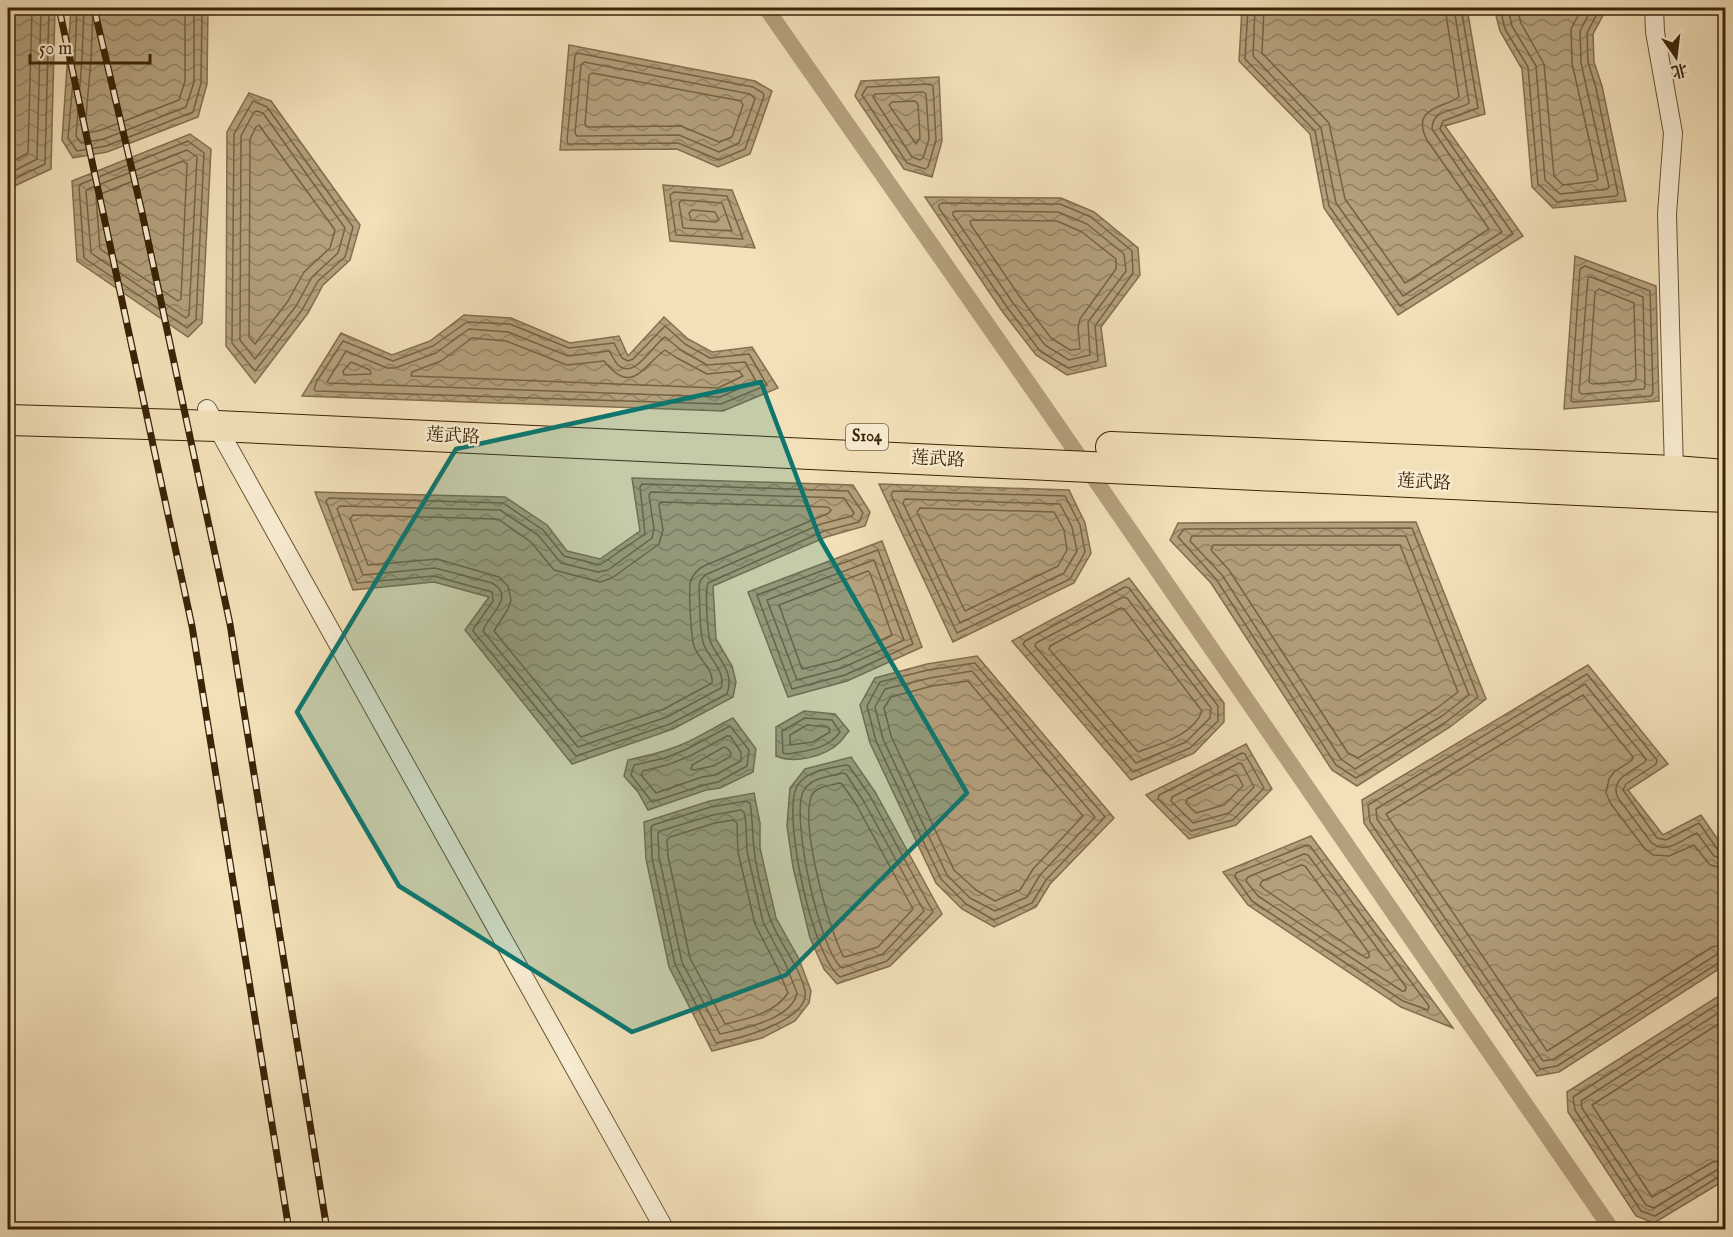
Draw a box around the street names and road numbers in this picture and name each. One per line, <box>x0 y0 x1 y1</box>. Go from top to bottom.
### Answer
street label: 莲武路 <box>425 424 481 450</box>
road number: S104 <box>846 424 888 450</box>
street label: 莲武路 <box>910 447 966 473</box>
street label: 莲武路 <box>1396 470 1452 496</box>

